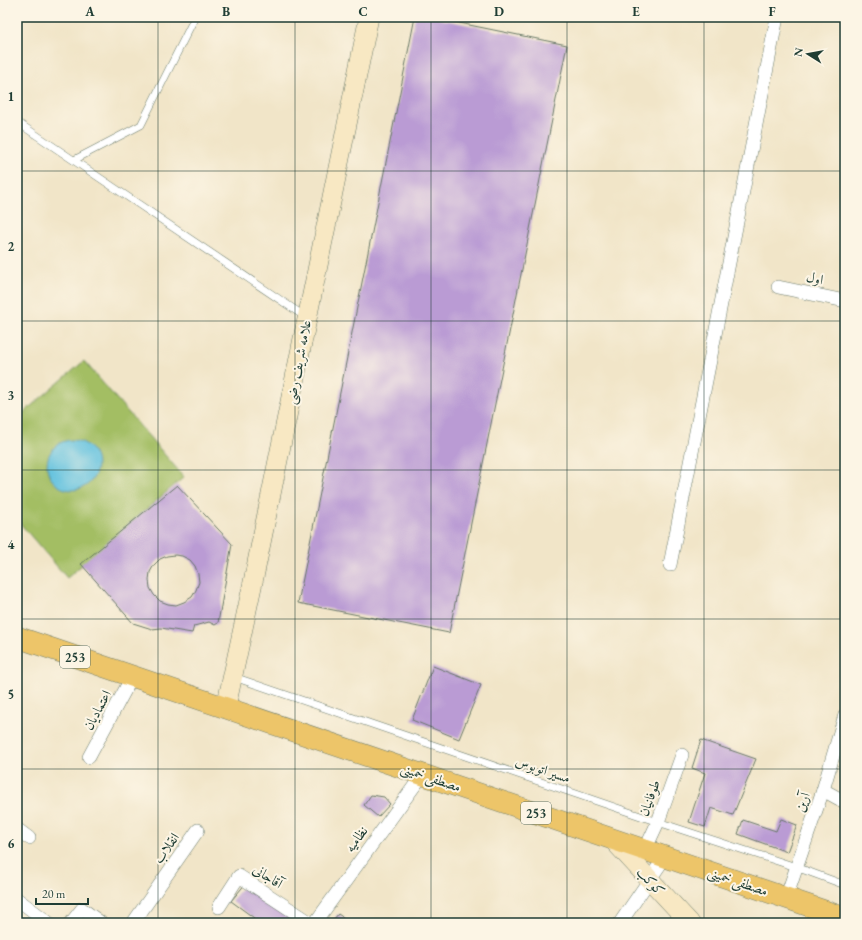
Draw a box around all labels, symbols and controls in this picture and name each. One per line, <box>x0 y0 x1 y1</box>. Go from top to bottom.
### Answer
text: A <box>84 3 95 20</box>
text: B <box>222 3 230 20</box>
text: C <box>358 3 368 20</box>
text: D <box>494 3 504 20</box>
text: E <box>632 3 640 20</box>
text: F <box>768 3 776 20</box>
north arrow <box>788 34 828 74</box>
text: N <box>790 46 806 58</box>
text: 1 <box>8 88 15 105</box>
text: 2 <box>8 238 15 255</box>
street label: اول <box>805 267 825 289</box>
street label: علامه شریف رضی <box>281 318 316 406</box>
text: 3 <box>8 387 15 404</box>
text: 4 <box>8 536 15 553</box>
road number: 253 <box>60 646 90 668</box>
text: 5 <box>8 686 14 703</box>
street label: اعتمادیان <box>79 687 115 733</box>
street label: مسیر اتوبوس <box>513 751 573 787</box>
street label: مصطفی خمینی <box>398 758 463 798</box>
street label: طوفانیان <box>634 777 664 819</box>
street label: آرین <box>790 788 814 814</box>
road number: 253 <box>521 802 551 824</box>
street label: نظامیه <box>341 822 372 856</box>
street label: انقلاب <box>149 829 183 867</box>
text: 6 <box>8 835 15 852</box>
street label: آقاجانی <box>250 860 288 893</box>
street label: مصطفی خمینی <box>705 862 770 902</box>
street label: کوکب <box>632 863 669 900</box>
scale bar <box>36 880 88 906</box>
text: 20 m <box>42 886 66 902</box>

